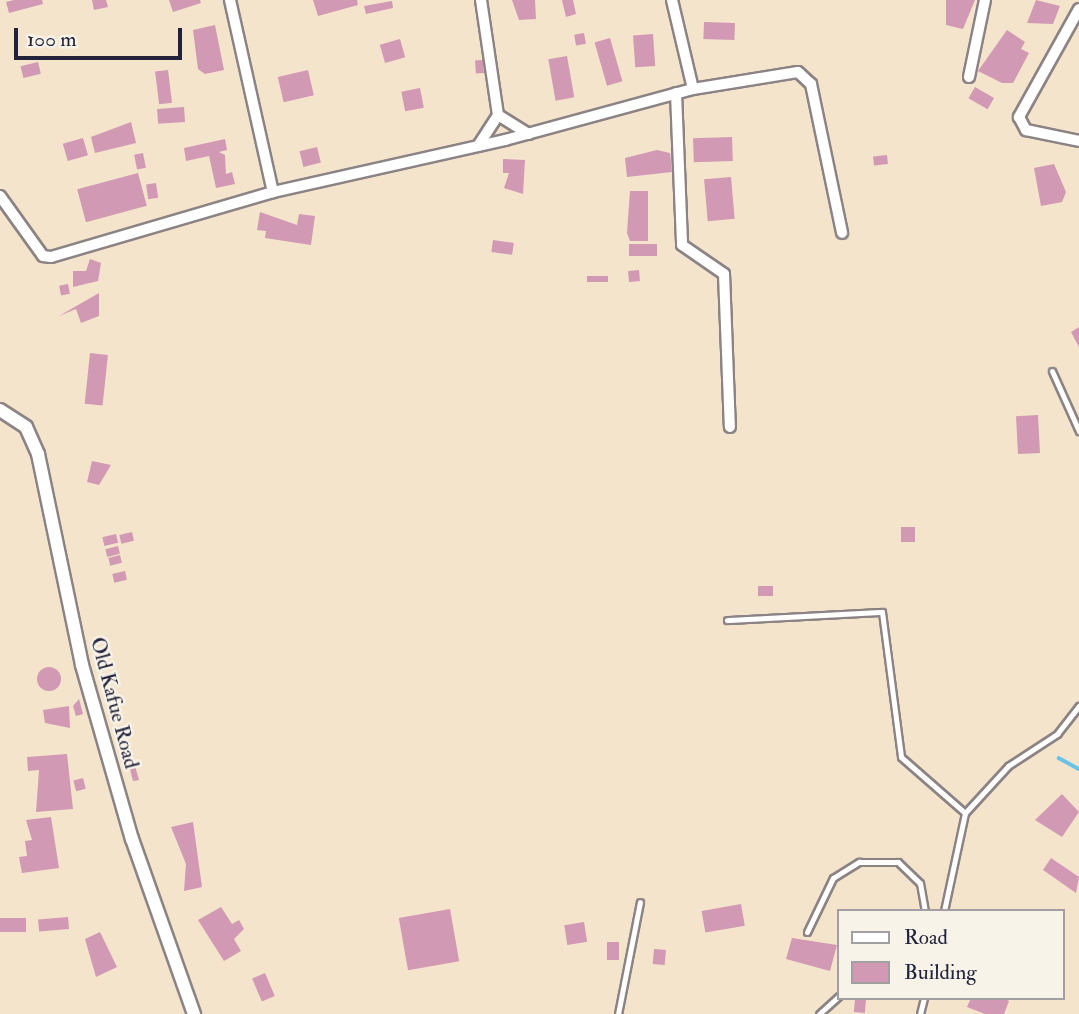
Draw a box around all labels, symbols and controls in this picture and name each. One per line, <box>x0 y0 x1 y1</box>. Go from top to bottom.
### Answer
scale bar <box>18 14 186 58</box>
text: 100 m <box>27 26 77 53</box>
street label: Old Kafue Road <box>84 634 144 772</box>
legend <box>838 909 1065 1000</box>
text: Road <box>904 924 948 951</box>
text: Building <box>904 959 977 986</box>

